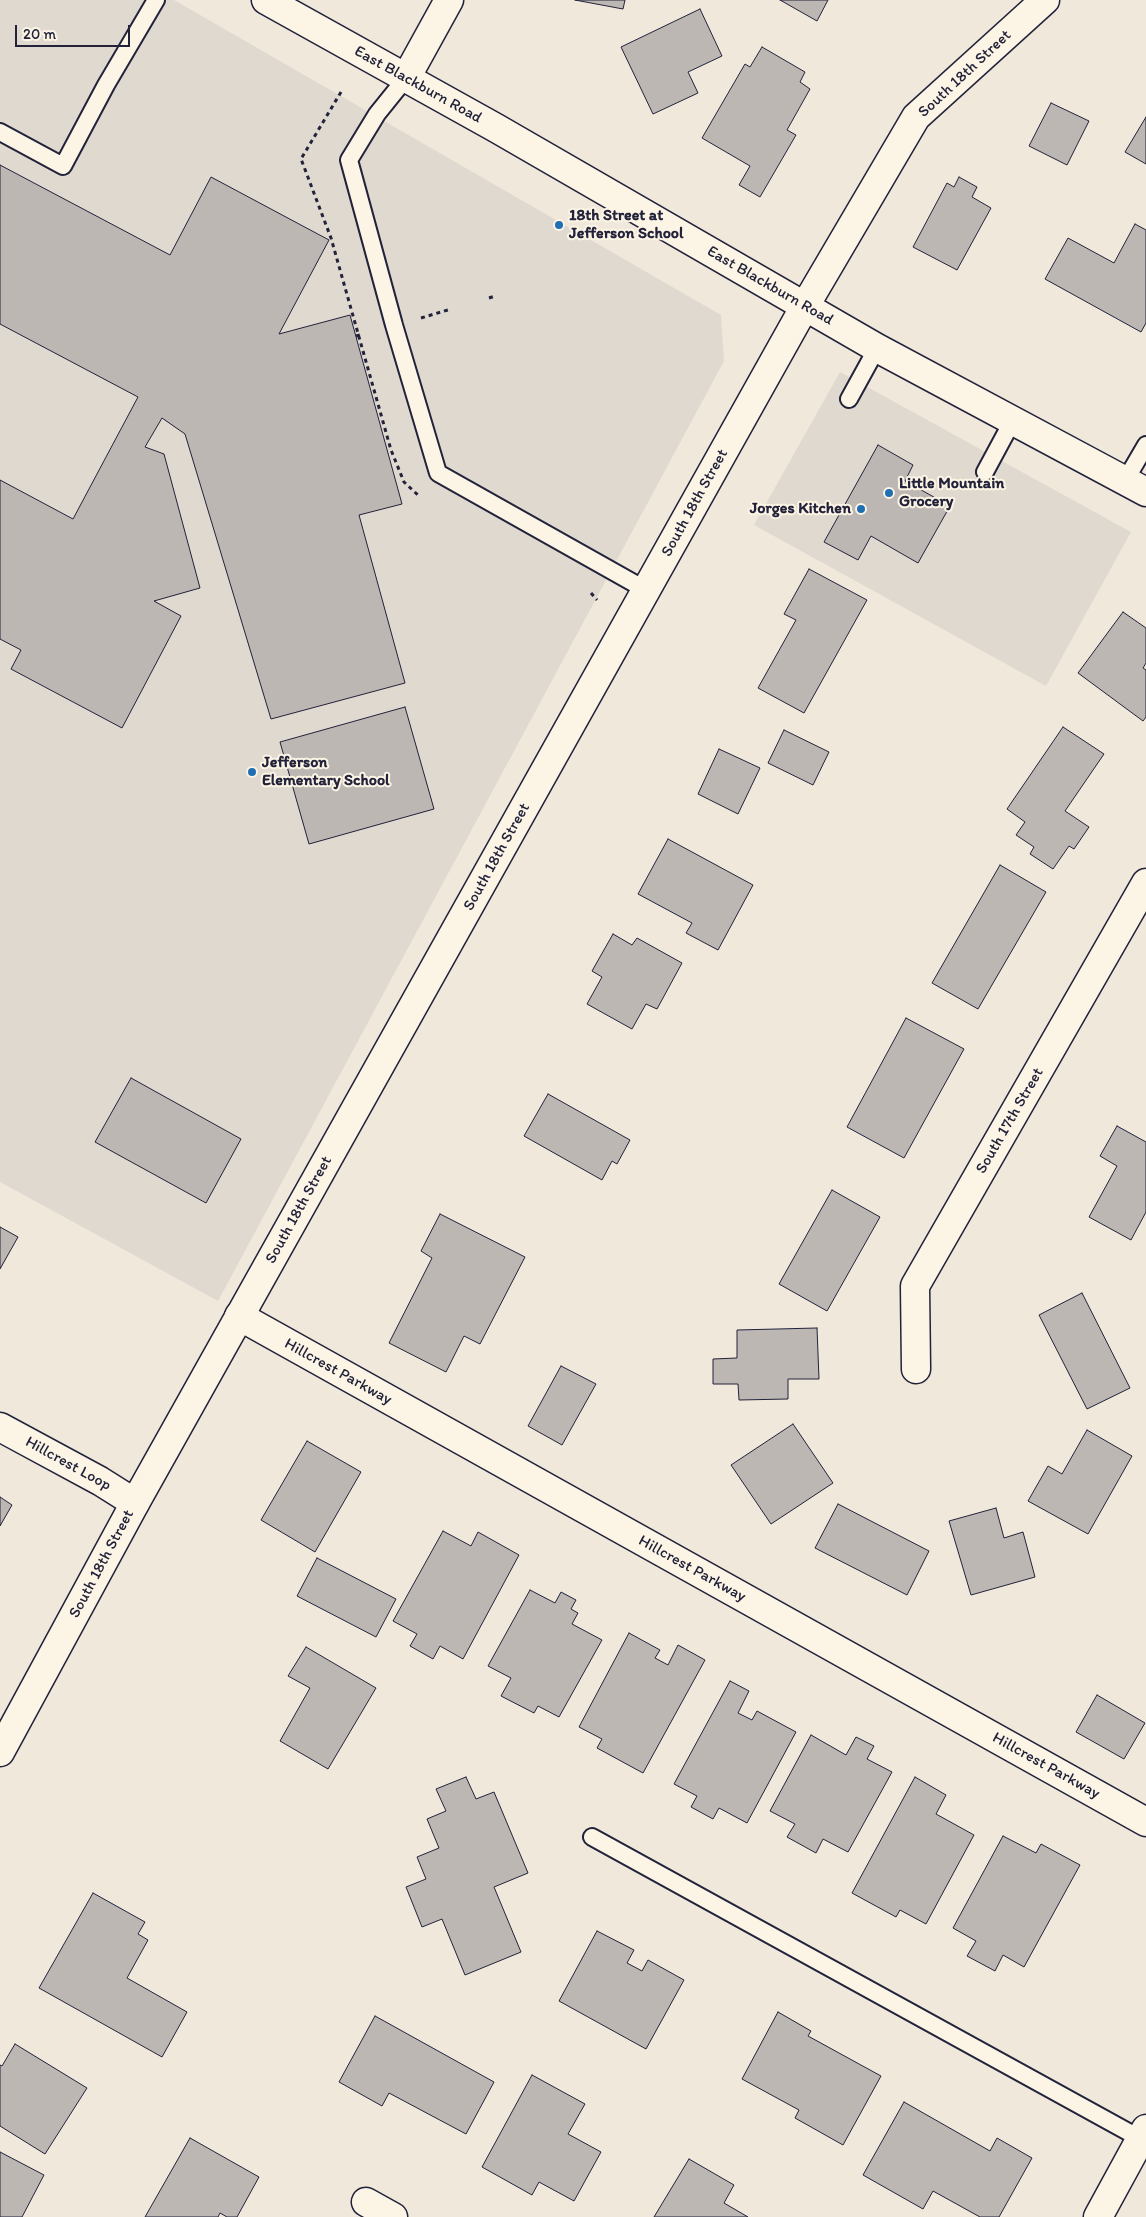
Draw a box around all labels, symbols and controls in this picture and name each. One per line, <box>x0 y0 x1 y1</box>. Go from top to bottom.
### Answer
scale bar <box>18 15 132 47</box>
text: 20 m <box>23 25 56 43</box>
street label: South 18th Street <box>915 26 1015 122</box>
street label: East Blackburn Road <box>351 42 485 128</box>
place label: 18th Street at Jefferson School <box>569 206 684 244</box>
marker: 18th Street at Jefferson School <box>553 219 565 231</box>
street label: East Blackburn Road <box>703 242 837 330</box>
street label: South 18th Street <box>658 446 732 560</box>
place label: Little Mountain Grocery <box>899 474 1004 512</box>
marker: Little Mountain Grocery <box>883 487 895 499</box>
place label: Jorges Kitchen <box>750 499 851 519</box>
marker: Jorges Kitchen <box>855 503 867 515</box>
place label: Jefferson Elementary School <box>262 753 390 791</box>
marker: Jefferson Elementary School <box>246 766 258 778</box>
street label: South 18th Street <box>460 800 534 914</box>
street label: South 17th Street <box>972 1065 1048 1177</box>
street label: South 18th Street <box>262 1153 336 1267</box>
street label: Hillcrest Parkway <box>281 1334 395 1410</box>
street label: Hillcrest Loop <box>22 1433 114 1495</box>
street label: South 18th Street <box>65 1507 139 1621</box>
street label: Hillcrest Parkway <box>635 1531 749 1607</box>
street label: Hillcrest Parkway <box>989 1728 1103 1804</box>

